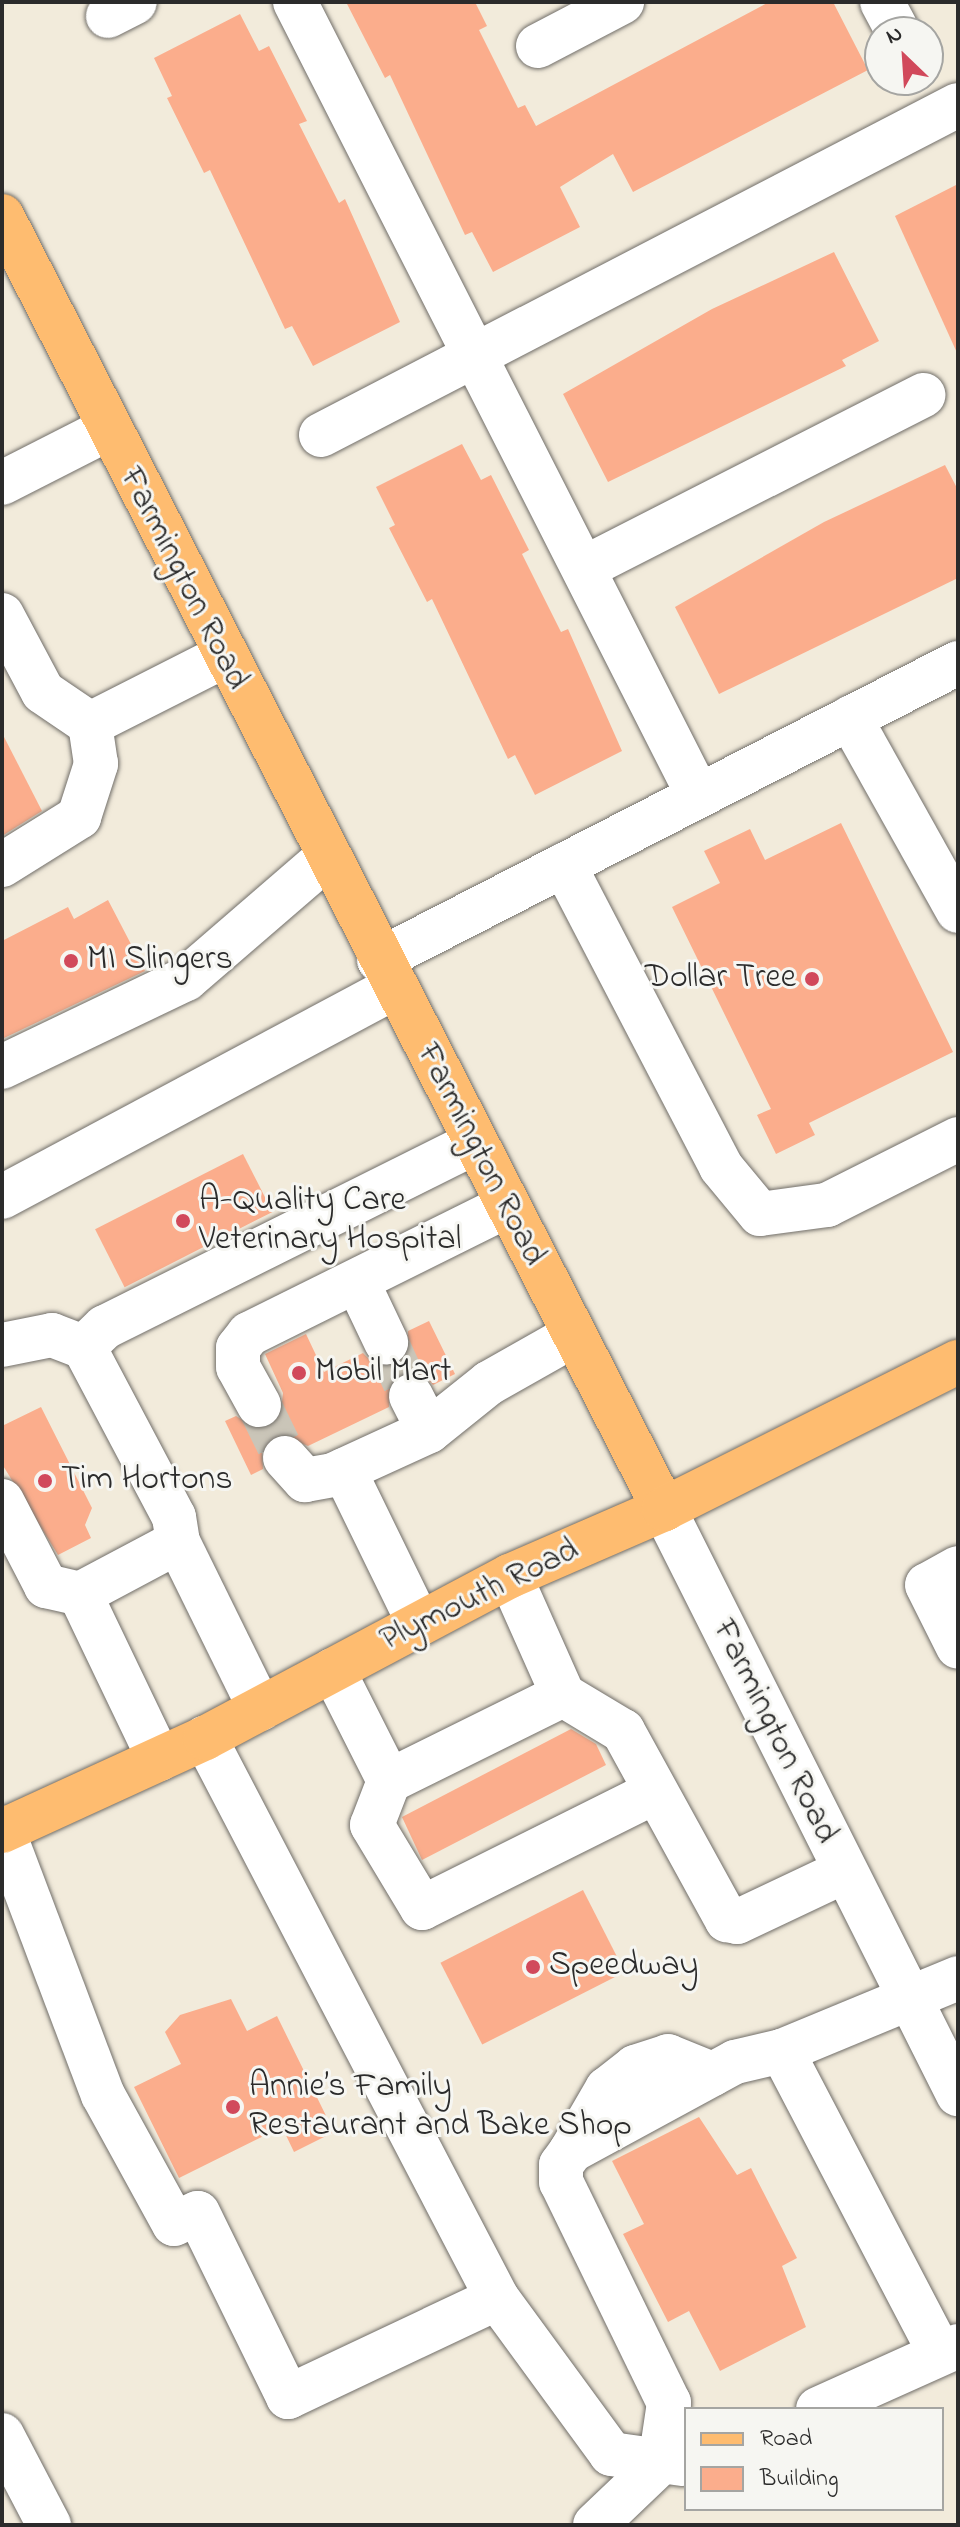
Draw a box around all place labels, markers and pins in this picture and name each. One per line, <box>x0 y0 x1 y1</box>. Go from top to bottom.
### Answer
place label: MI Slingers <box>87 941 233 981</box>
marker: MI Slingers <box>62 952 80 970</box>
place label: Dollar Tree <box>645 959 796 999</box>
marker: Dollar Tree <box>803 970 821 988</box>
place label: A-Quality Care Veterinary Hospital <box>199 1181 461 1260</box>
marker: A-Quality Care Veterinary Hospital <box>174 1212 192 1230</box>
place label: Mobil Mart <box>315 1353 452 1393</box>
marker: Mobil Mart <box>290 1364 308 1382</box>
place label: Tim Hortons <box>61 1461 233 1501</box>
marker: Tim Hortons <box>36 1472 54 1490</box>
place label: Speedway <box>549 1947 698 1987</box>
marker: Speedway <box>524 1958 542 1976</box>
place label: Annie’s Family Restaurant and Bake Shop <box>249 2067 632 2146</box>
marker: Annie’s Family Restaurant and Bake Shop <box>224 2098 242 2116</box>

